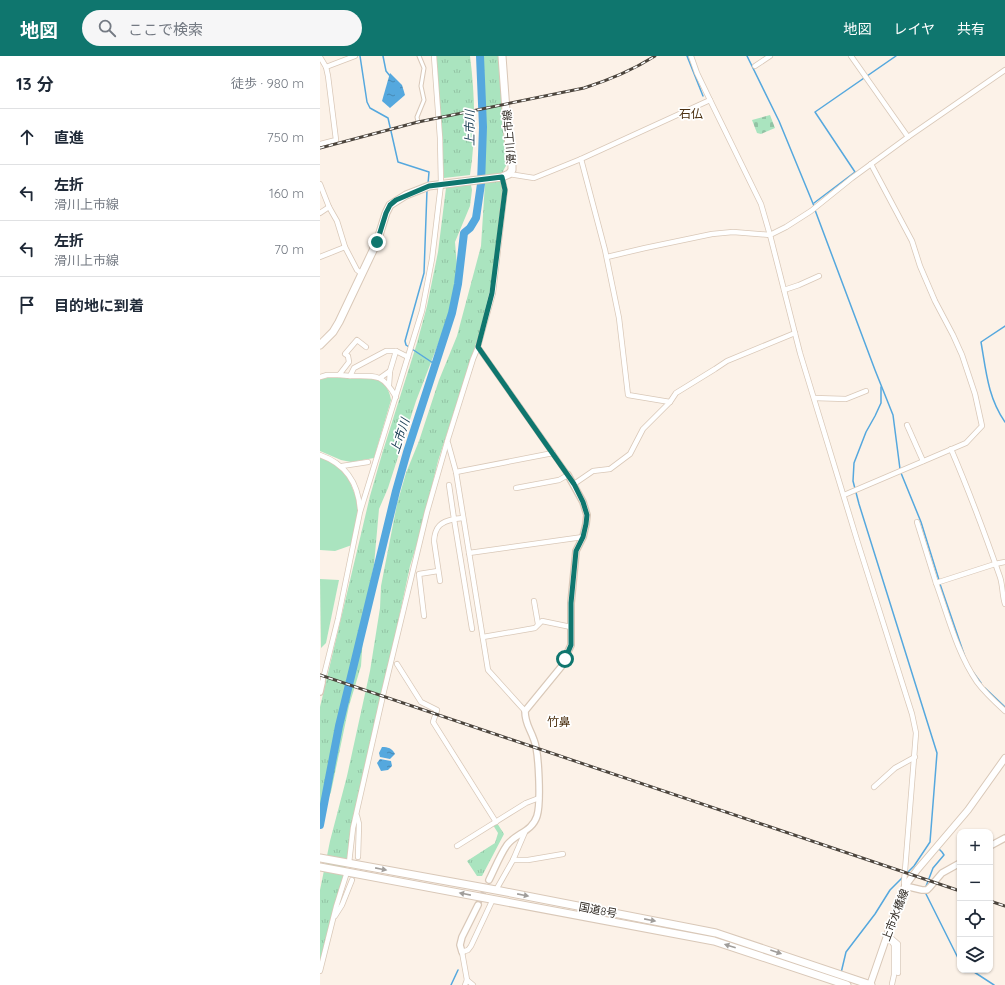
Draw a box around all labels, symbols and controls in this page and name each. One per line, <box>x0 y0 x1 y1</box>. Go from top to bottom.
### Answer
search box <box>82 10 362 46</box>
icon: search <box>96 17 118 39</box>
text: 地図 <box>20 18 58 42</box>
text: ここで検索 <box>128 20 203 39</box>
text: 地図 <box>843 20 871 38</box>
text: レイヤ <box>893 20 935 38</box>
text: 共有 <box>957 20 985 38</box>
text: 13 分 <box>16 73 54 94</box>
text: 徒歩 · 980 m <box>231 75 304 91</box>
district label: 石仏 <box>679 106 703 121</box>
water label: 上市川 <box>462 108 477 146</box>
street label: 滑川上市線 <box>500 109 518 165</box>
icon: ahead <box>16 126 38 148</box>
text: 直進 <box>54 128 84 147</box>
text: 750 m <box>267 129 304 145</box>
text: 左折 <box>54 175 84 194</box>
icon: left <box>16 182 38 204</box>
text: 160 m <box>269 185 304 201</box>
text: 滑川上市線 <box>54 196 119 212</box>
text: 左折 <box>54 231 84 250</box>
route end <box>368 233 386 251</box>
icon: left <box>16 238 38 260</box>
text: 70 m <box>274 241 304 257</box>
text: 滑川上市線 <box>54 252 119 268</box>
icon: arrive <box>16 294 38 316</box>
text: 目的地に到着 <box>54 296 144 315</box>
water label: 上市川 <box>387 415 413 455</box>
route start <box>556 650 574 668</box>
district label: 竹鼻 <box>547 714 571 729</box>
map controls <box>957 829 993 973</box>
button: + <box>957 829 993 865</box>
button: − <box>957 865 993 901</box>
one-way arrow <box>375 866 387 872</box>
street label: 上市水橋線 <box>879 887 911 943</box>
one-way arrow <box>459 891 471 897</box>
one-way arrow <box>517 893 529 899</box>
street label: 国道8号 <box>578 899 618 921</box>
button: locate <box>957 901 993 937</box>
one-way arrow <box>644 918 656 924</box>
button: layers <box>957 937 993 973</box>
one-way arrow <box>724 943 736 949</box>
one-way arrow <box>770 950 782 956</box>

